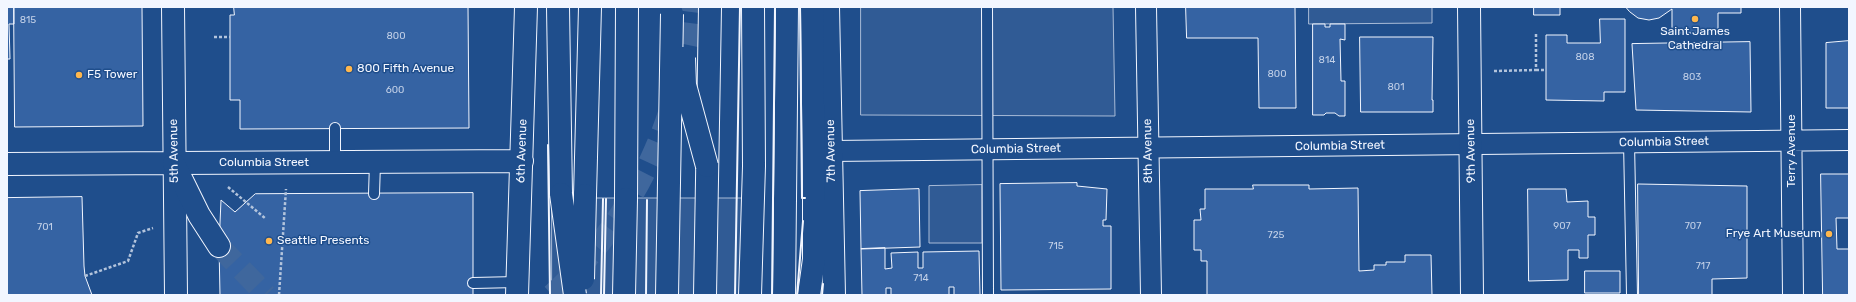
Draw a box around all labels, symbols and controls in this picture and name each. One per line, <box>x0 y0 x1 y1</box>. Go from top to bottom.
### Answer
house number: 815 <box>20 14 36 26</box>
marker: Saint James Cathedral <box>1690 14 1700 24</box>
place label: Saint James Cathedral <box>1660 25 1730 53</box>
house number: 800 <box>386 30 406 42</box>
house number: 808 <box>1575 51 1595 63</box>
house number: 814 <box>1319 54 1335 66</box>
place label: 800 Fifth Avenue <box>357 62 454 76</box>
marker: 800 Fifth Avenue <box>344 64 354 74</box>
place label: F5 Tower <box>87 68 137 82</box>
house number: 800 <box>1267 68 1287 80</box>
marker: F5 Tower <box>74 70 84 80</box>
house number: 803 <box>1683 71 1701 83</box>
house number: 801 <box>1388 81 1404 93</box>
house number: 600 <box>386 84 404 96</box>
street label: Terry Avenue <box>1785 114 1799 188</box>
street label: 5th Avenue <box>166 119 182 183</box>
street label: 6th Avenue <box>514 119 530 183</box>
street label: 7th Avenue <box>823 119 839 183</box>
street label: 8th Avenue <box>1140 119 1156 183</box>
street label: 9th Avenue <box>1463 119 1479 183</box>
street label: Columbia Street <box>1619 134 1709 150</box>
street label: Columbia Street <box>1295 138 1385 154</box>
street label: Columbia Street <box>971 141 1061 157</box>
street label: Columbia Street <box>219 156 309 170</box>
house number: 907 <box>1553 220 1571 232</box>
house number: 707 <box>1685 220 1701 232</box>
house number: 701 <box>37 221 53 233</box>
place label: Frye Art Museum <box>1726 227 1821 241</box>
house number: 725 <box>1268 229 1284 241</box>
marker: Frye Art Museum <box>1824 229 1834 239</box>
place label: Seattle Presents <box>277 234 369 248</box>
marker: Seattle Presents <box>264 236 274 246</box>
house number: 715 <box>1048 240 1064 252</box>
house number: 717 <box>1696 260 1710 272</box>
house number: 714 <box>913 272 929 284</box>

